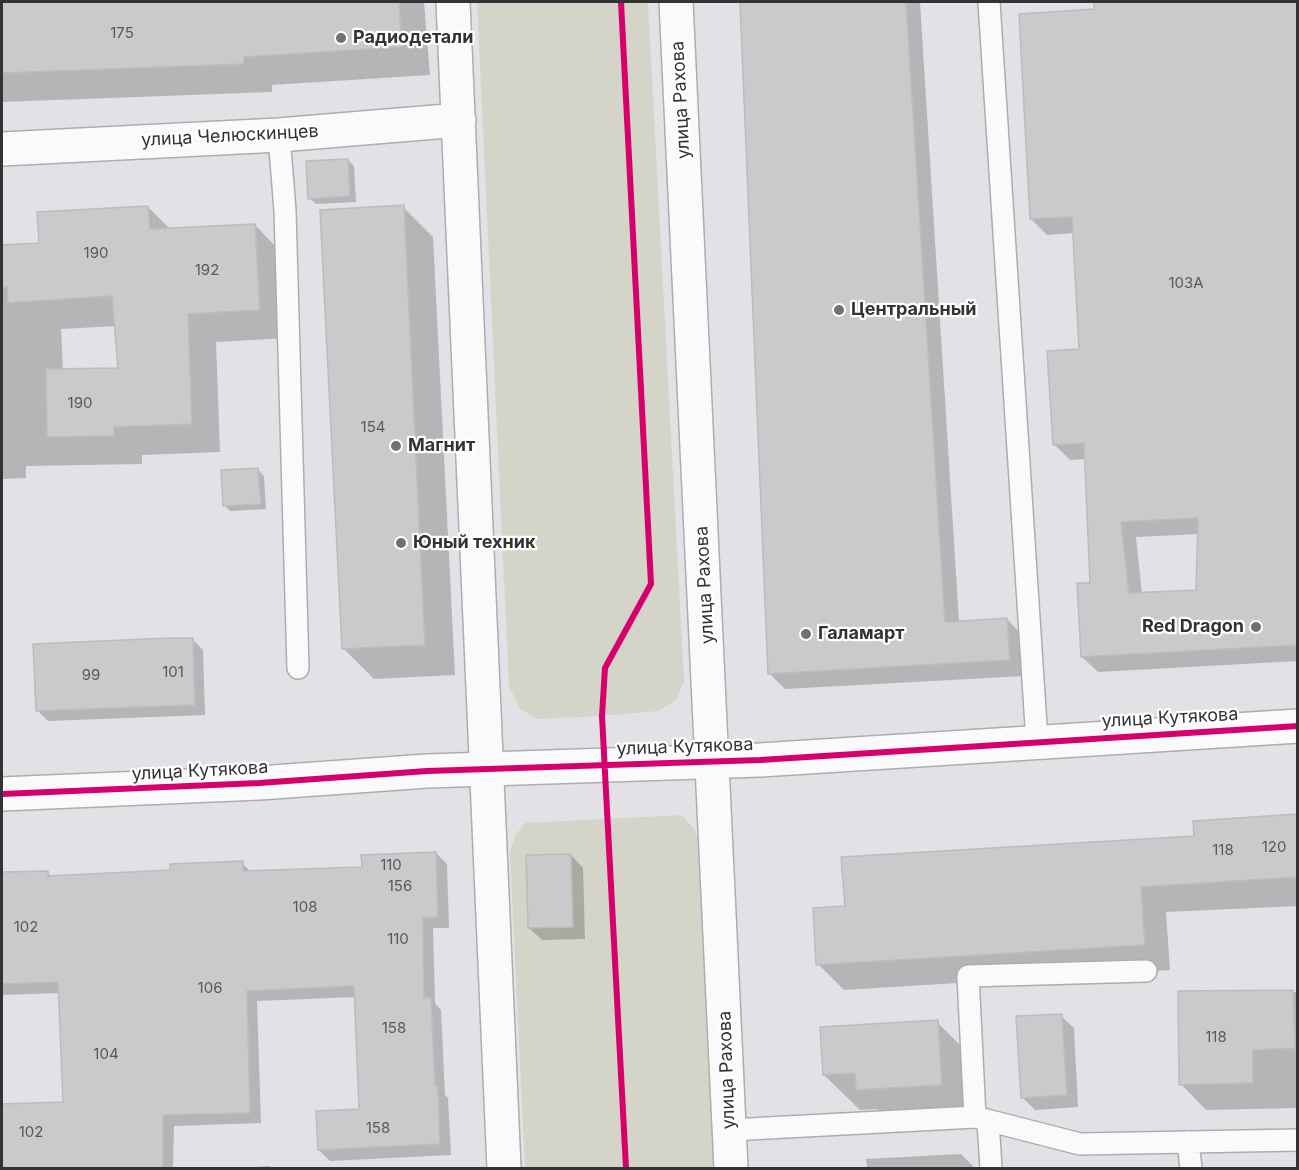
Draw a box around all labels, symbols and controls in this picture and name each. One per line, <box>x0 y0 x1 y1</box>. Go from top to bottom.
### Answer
house number: 175 <box>110 24 134 42</box>
place label: Радиодетали <box>353 27 473 49</box>
marker: Радиодетали <box>334 31 348 45</box>
street label: улица Рахова <box>667 40 695 160</box>
street label: улица Челюскинцев <box>141 121 319 151</box>
house number: 190 <box>84 244 108 262</box>
house number: 192 <box>195 261 219 279</box>
house number: 103А <box>1168 274 1204 292</box>
place label: Центральный <box>851 299 976 321</box>
marker: Центральный <box>832 303 846 317</box>
house number: 190 <box>68 394 92 412</box>
house number: 154 <box>361 418 385 436</box>
place label: Магнит <box>408 435 475 457</box>
marker: Магнит <box>389 439 403 453</box>
street label: улица Рахова <box>691 525 719 645</box>
place label: Юный техник <box>413 532 535 554</box>
marker: Юный техник <box>394 536 408 550</box>
place label: Red Dragon <box>1142 616 1244 638</box>
marker: Red Dragon <box>1249 620 1263 634</box>
place label: Галамарт <box>818 623 905 645</box>
marker: Галамарт <box>799 627 813 641</box>
house number: 101 <box>162 663 184 681</box>
house number: 99 <box>82 666 100 684</box>
street label: улица Кутякова <box>1101 704 1239 732</box>
street label: улица Кутякова <box>616 734 754 760</box>
street label: улица Кутякова <box>131 757 269 785</box>
house number: 120 <box>1262 838 1286 856</box>
house number: 118 <box>1212 841 1234 859</box>
house number: 110 <box>380 856 402 874</box>
house number: 156 <box>388 877 412 895</box>
house number: 108 <box>293 898 317 916</box>
house number: 102 <box>14 918 38 936</box>
house number: 110 <box>387 930 409 948</box>
house number: 106 <box>198 979 222 997</box>
street label: улица Рахова <box>714 1011 740 1129</box>
house number: 158 <box>382 1019 406 1037</box>
house number: 118 <box>1205 1028 1227 1046</box>
house number: 104 <box>93 1045 119 1063</box>
house number: 158 <box>366 1119 390 1137</box>
house number: 102 <box>19 1123 43 1141</box>

